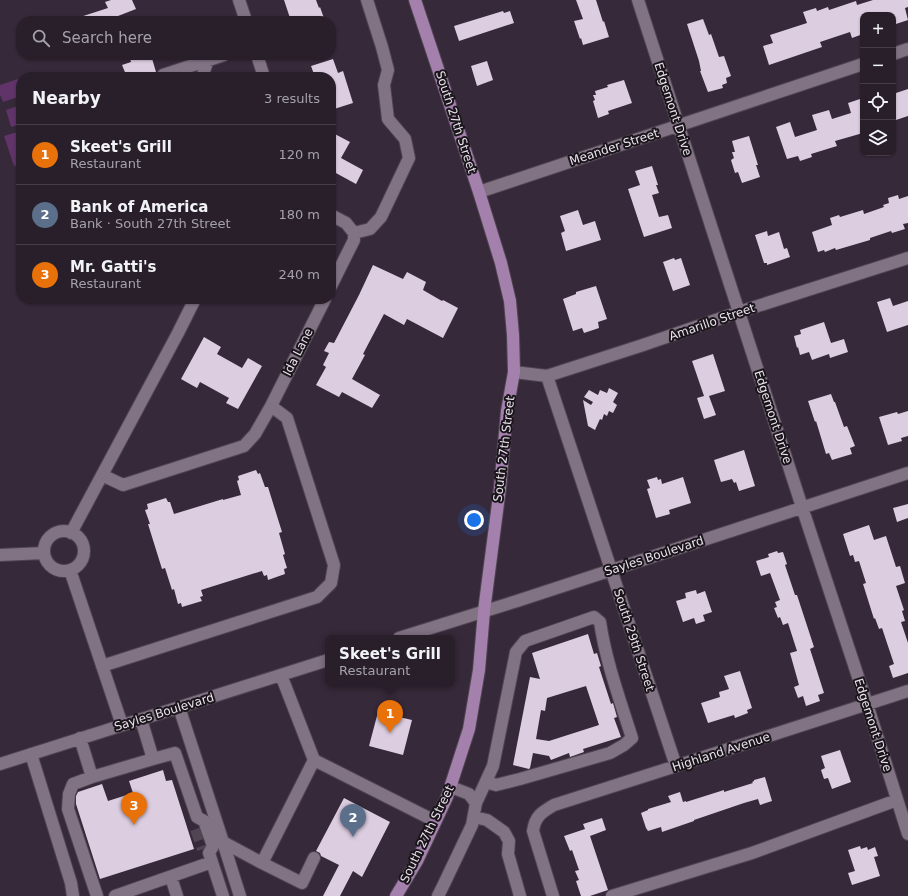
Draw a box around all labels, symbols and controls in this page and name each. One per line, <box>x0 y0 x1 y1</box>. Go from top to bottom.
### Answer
map controls <box>860 12 896 156</box>
button: + <box>860 12 896 48</box>
search box <box>16 16 336 60</box>
icon: search <box>30 27 52 49</box>
text: Search here <box>62 29 152 47</box>
button: − <box>860 48 896 84</box>
street label: Edgemont Drive <box>651 61 695 157</box>
street label: South 27th Street <box>433 69 479 175</box>
button: locate <box>860 84 896 120</box>
text: Nearby <box>32 88 101 108</box>
text: 3 results <box>264 91 320 106</box>
button: layers <box>860 120 896 156</box>
street label: Meander Street <box>568 126 661 168</box>
text: Skeet's Grill <box>70 138 172 156</box>
text: 1 <box>40 147 50 162</box>
text: 120 m <box>278 147 320 162</box>
text: Restaurant <box>70 156 141 171</box>
text: Bank of America <box>70 198 208 216</box>
text: 2 <box>40 207 50 222</box>
text: 180 m <box>278 207 320 222</box>
text: Bank · South 27th Street <box>70 216 230 231</box>
text: Mr. Gatti's <box>70 258 157 276</box>
text: 3 <box>40 267 50 282</box>
text: 240 m <box>278 267 320 282</box>
text: Restaurant <box>70 276 141 291</box>
street label: Amarillo Street <box>667 301 757 343</box>
street label: Ida Lane <box>280 326 316 378</box>
street label: Edgemont Drive <box>751 369 795 465</box>
street label: South 27th Street <box>491 395 517 503</box>
your location <box>464 510 484 530</box>
street label: Sayles Boulevard <box>603 533 705 579</box>
street label: South 29th Street <box>611 587 657 693</box>
popup <box>325 635 455 687</box>
text: Skeet's Grill <box>339 645 441 663</box>
text: Restaurant <box>339 663 410 678</box>
street label: Edgemont Drive <box>851 677 895 773</box>
street label: Sayles Boulevard <box>112 690 216 734</box>
pin: 1 <box>377 700 403 733</box>
street label: Highland Avenue <box>670 730 772 774</box>
street label: South 27th Street <box>397 783 457 885</box>
pin: 3 <box>121 792 147 825</box>
pin: 2 <box>340 804 366 837</box>

